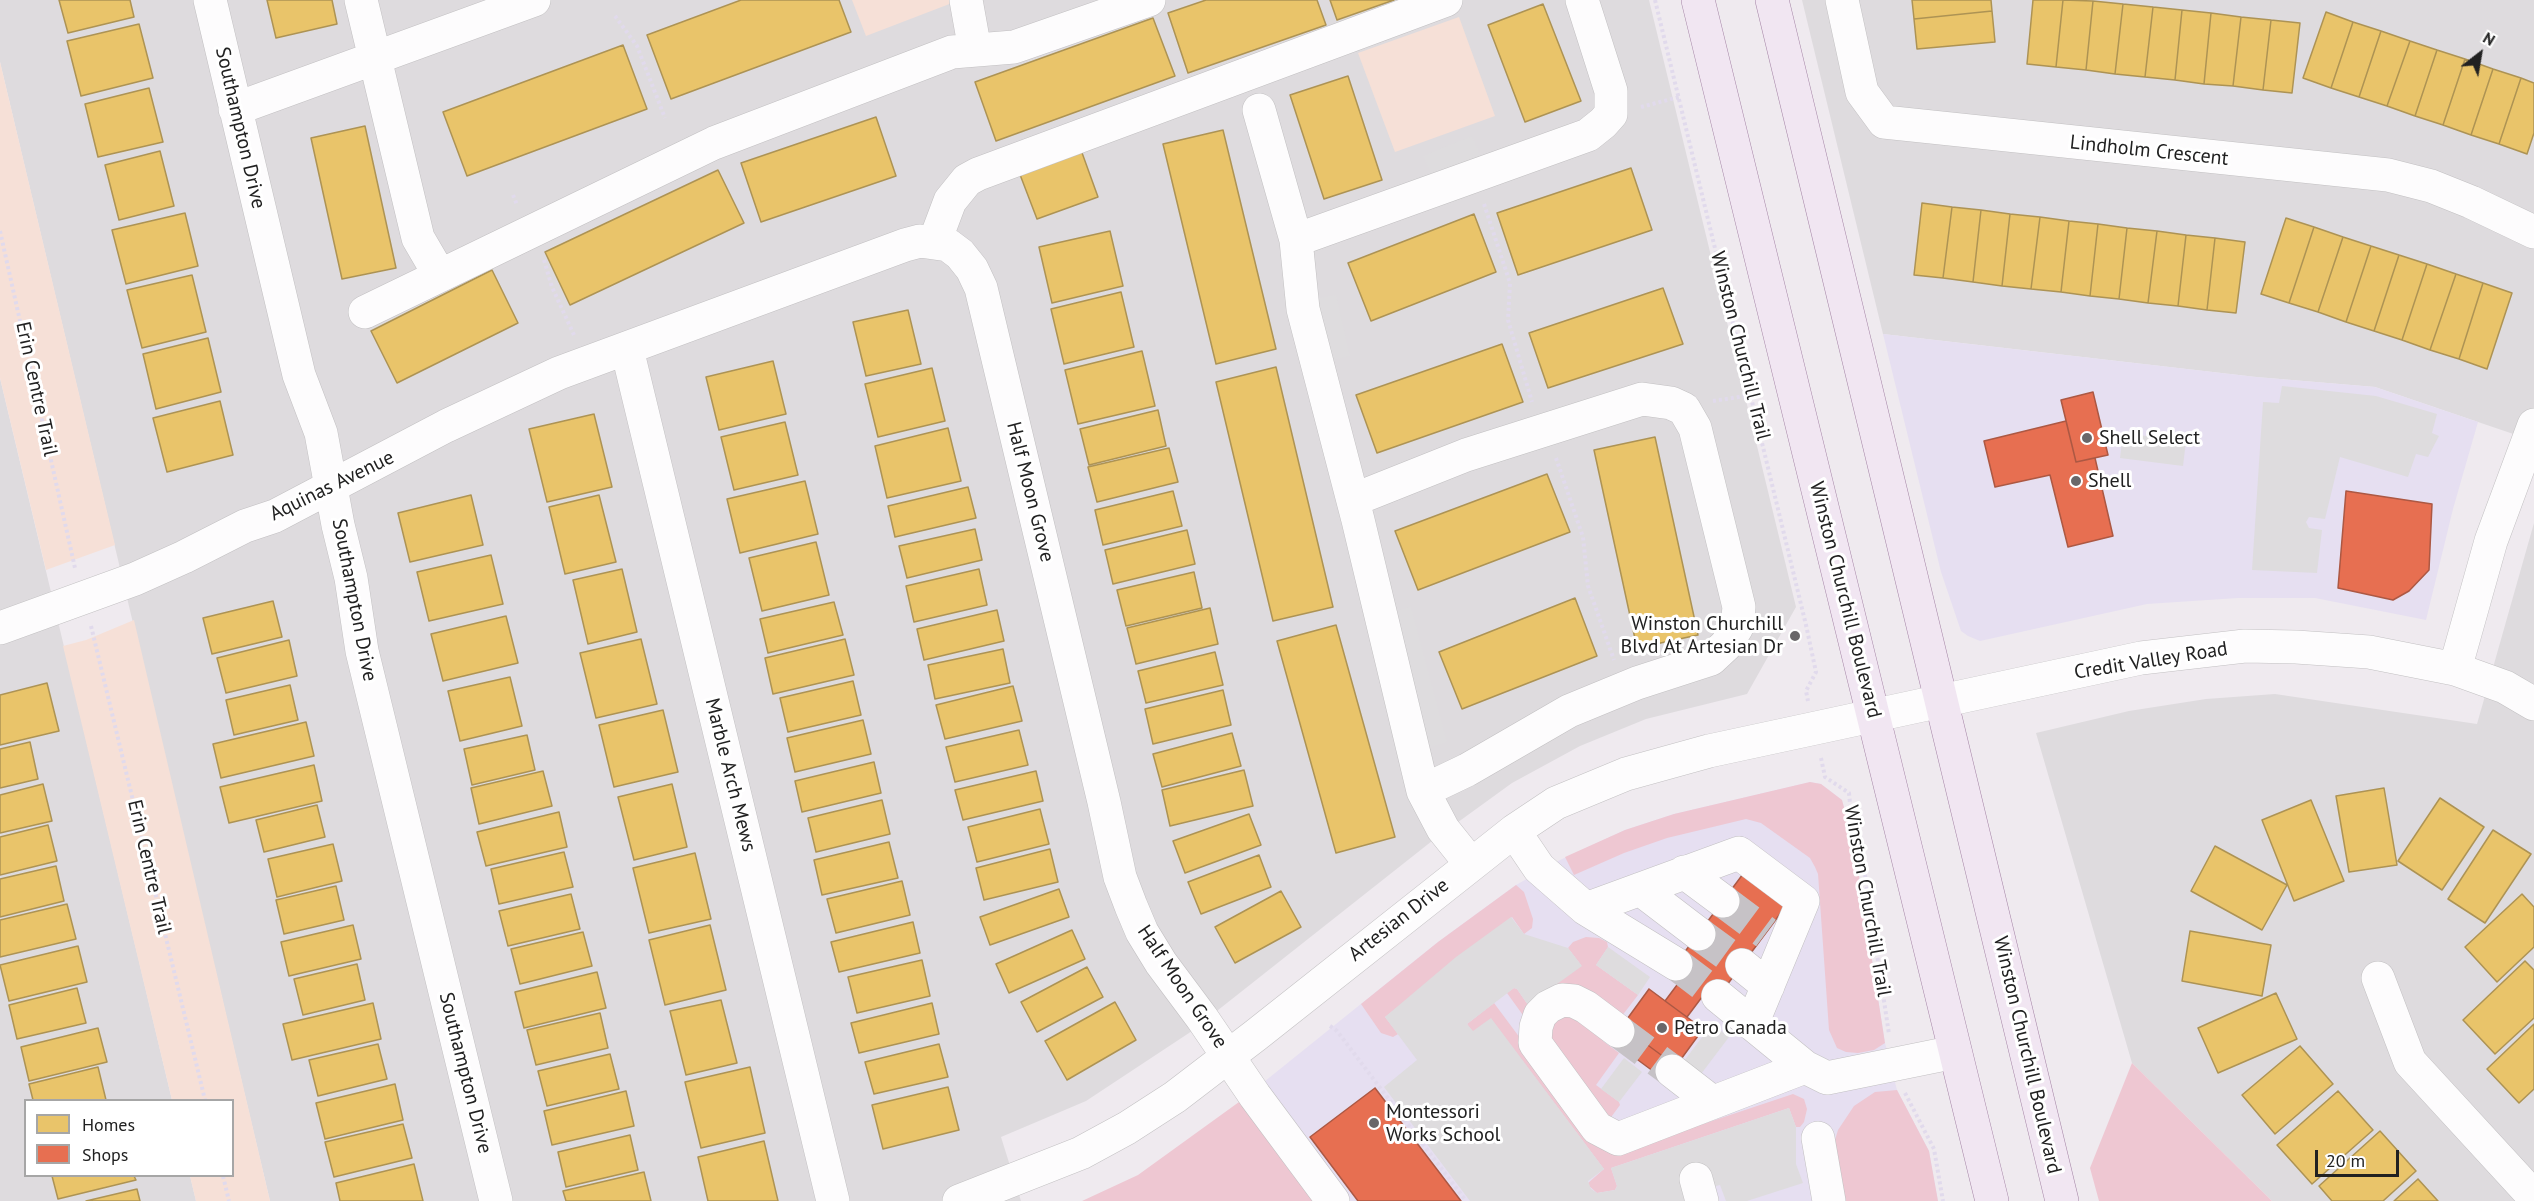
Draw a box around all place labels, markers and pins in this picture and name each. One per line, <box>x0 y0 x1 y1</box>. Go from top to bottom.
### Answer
place label: Shell Select <box>2099 426 2200 450</box>
marker: Shell Select <box>2080 431 2094 445</box>
place label: Shell <box>2088 469 2131 493</box>
marker: Shell <box>2069 474 2083 488</box>
place label: Winston Churchill Blvd At Artesian Dr <box>1621 612 1783 659</box>
marker: Winston Churchill Blvd At Artesian Dr <box>1788 629 1802 643</box>
place label: Petro Canada <box>1674 1016 1787 1040</box>
marker: Petro Canada <box>1655 1021 1669 1035</box>
place label: Montessori Works School <box>1386 1100 1500 1147</box>
marker: Montessori Works School <box>1367 1116 1381 1130</box>

